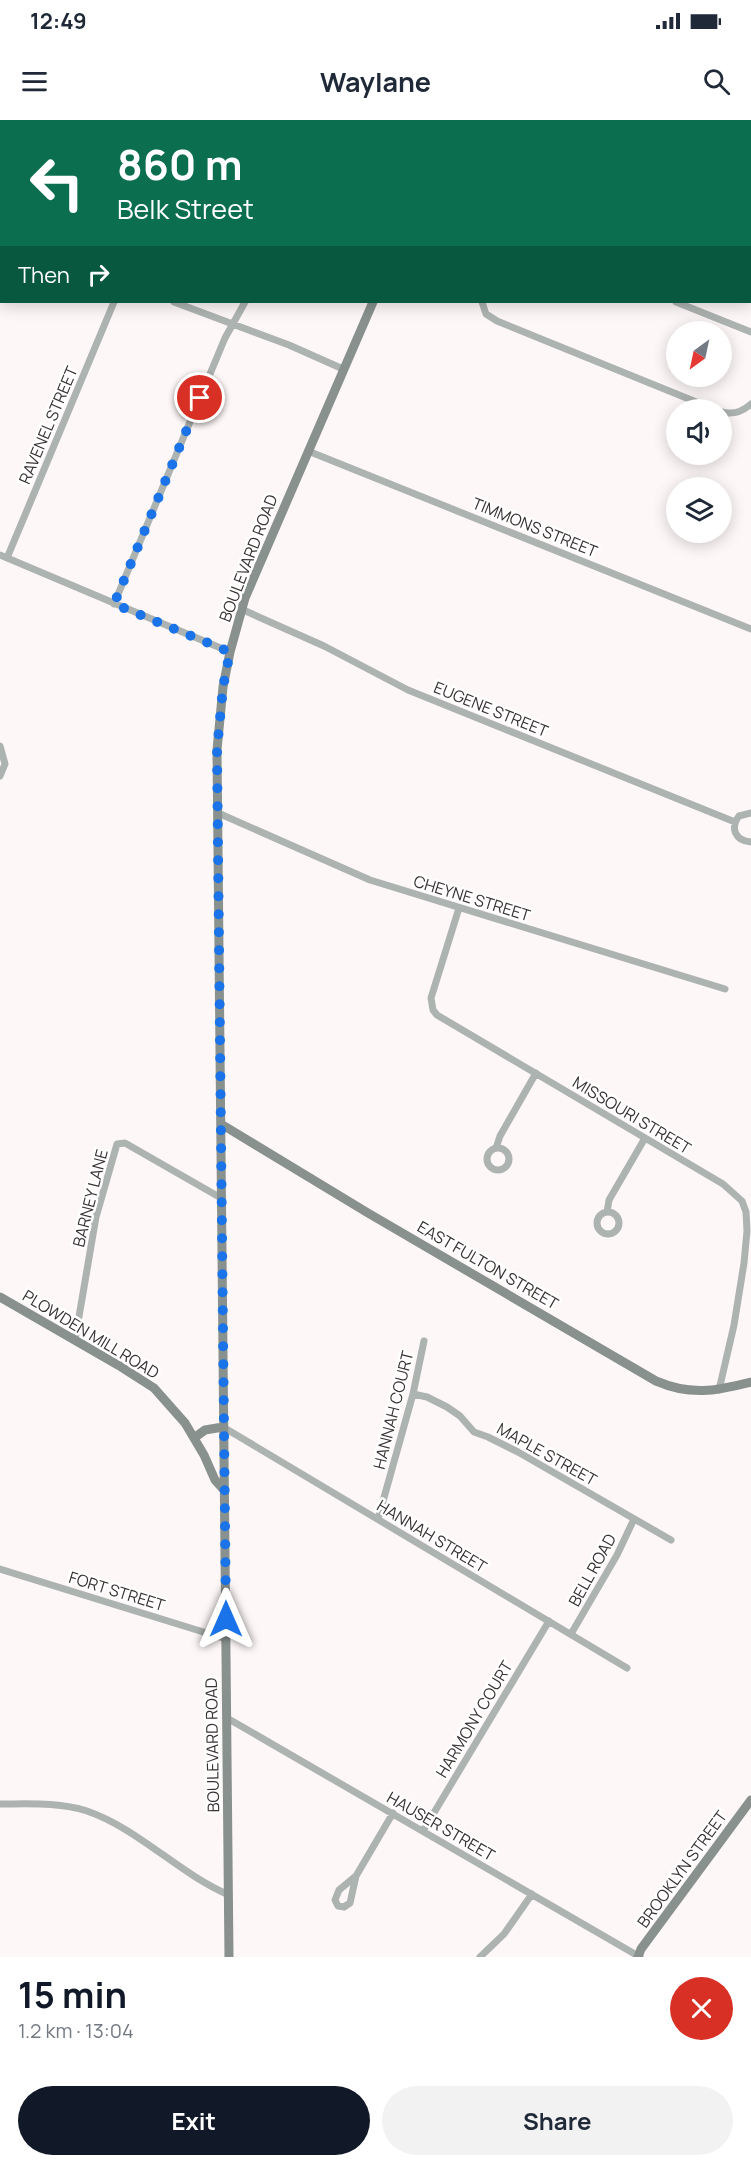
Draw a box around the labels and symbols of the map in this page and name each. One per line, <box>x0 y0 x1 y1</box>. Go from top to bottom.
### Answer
north arrow <box>666 321 732 387</box>
street label: RAVENEL STREET <box>13 362 83 487</box>
pin <box>174 372 225 423</box>
street label: BOULEVARD ROAD <box>214 491 283 625</box>
street label: TIMMONS STREET <box>469 492 601 562</box>
street label: EUGENE STREET <box>431 676 552 742</box>
street label: CHEYNE STREET <box>411 870 533 926</box>
street label: MISSOURI STREET <box>569 1071 696 1159</box>
street label: BARNEY LANE <box>67 1147 113 1249</box>
street label: EAST FULTON STREET <box>413 1216 563 1315</box>
street label: PLOWDEN MILL ROAD <box>19 1284 164 1384</box>
street label: HANNAH COURT <box>368 1348 418 1471</box>
street label: MAPLE STREET <box>493 1417 601 1491</box>
street label: HANNAH STREET <box>373 1494 491 1578</box>
street label: BELL ROAD <box>563 1530 621 1610</box>
street label: FORT STREET <box>66 1566 168 1616</box>
position arrow <box>194 1587 258 1651</box>
street label: HARMONY COURT <box>430 1656 518 1781</box>
street label: BOULEVARD ROAD <box>200 1677 224 1813</box>
street label: HAUSER STREET <box>383 1786 499 1866</box>
street label: BROOKLYN STREET <box>632 1806 732 1932</box>

